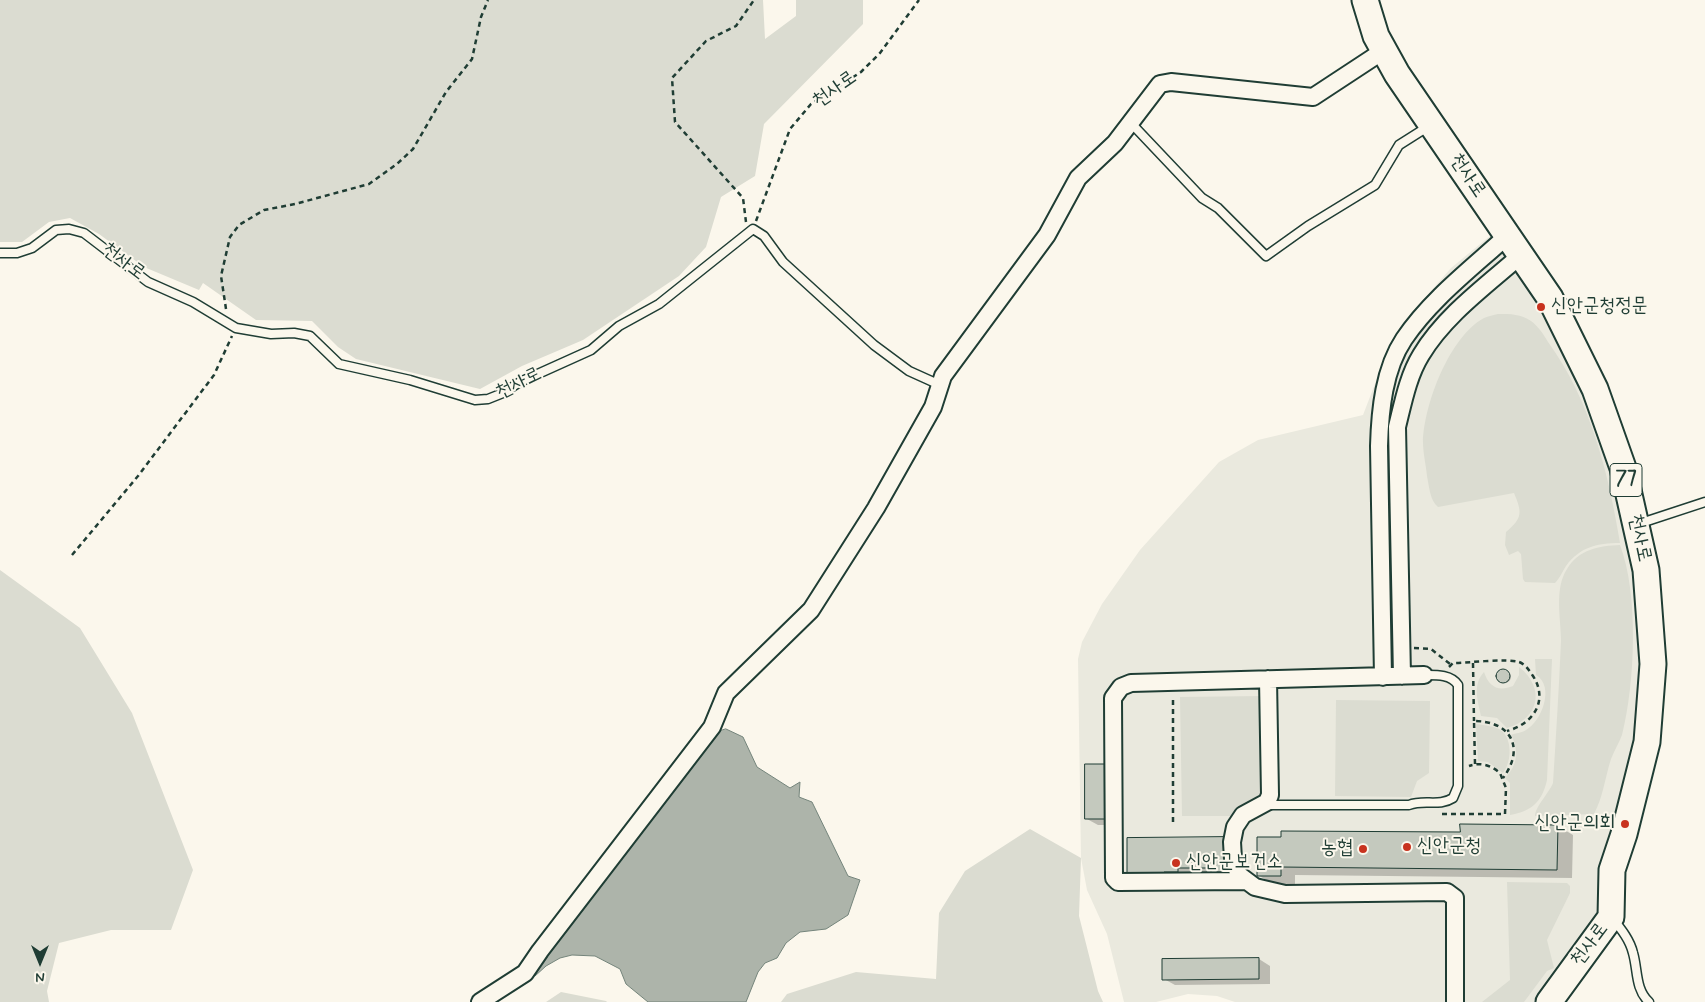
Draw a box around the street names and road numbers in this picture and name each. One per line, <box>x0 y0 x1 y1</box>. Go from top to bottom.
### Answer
street label: 천사로 <box>808 66 862 114</box>
street label: 천사로 <box>1444 149 1490 203</box>
street label: 천사로 <box>96 238 150 286</box>
street label: 천사로 <box>492 363 546 405</box>
road number: 77 <box>1610 464 1642 496</box>
street label: 천사로 <box>1622 512 1656 564</box>
street label: 천사로 <box>1566 918 1614 972</box>

